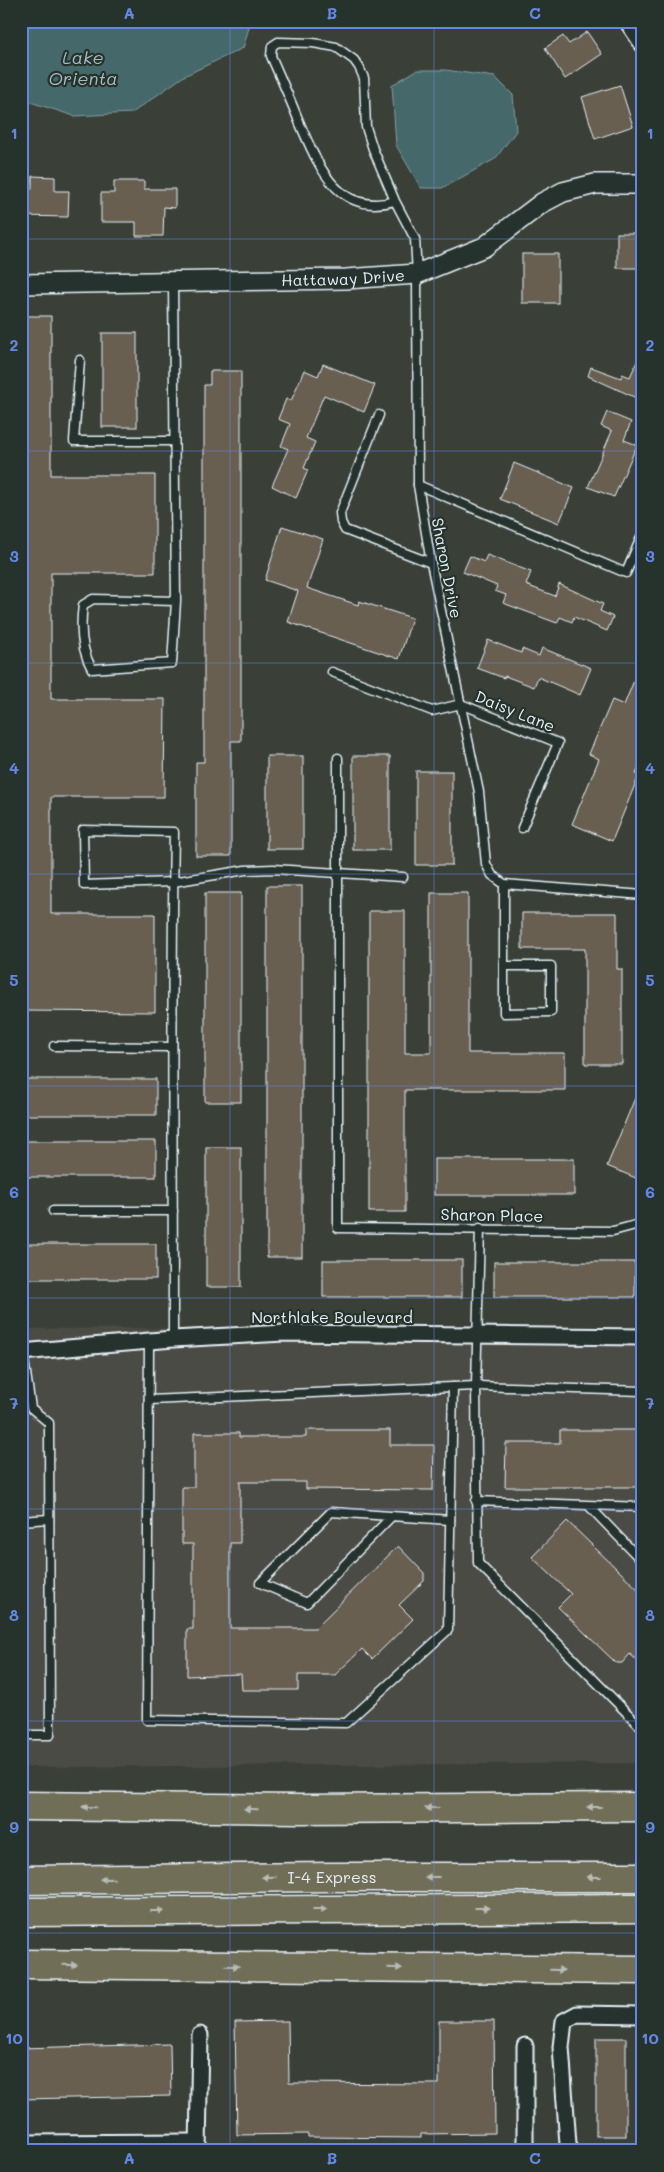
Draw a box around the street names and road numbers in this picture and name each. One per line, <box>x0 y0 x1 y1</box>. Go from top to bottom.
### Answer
street label: Hattaway Drive <box>281 264 405 290</box>
street label: Sharon Drive <box>427 516 468 620</box>
street label: Daisy Lane <box>472 685 558 736</box>
street label: Sharon Place <box>441 1203 543 1226</box>
street label: Northlake Boulevard <box>251 1306 413 1327</box>
street label: I-4 Express <box>287 1866 377 1887</box>

